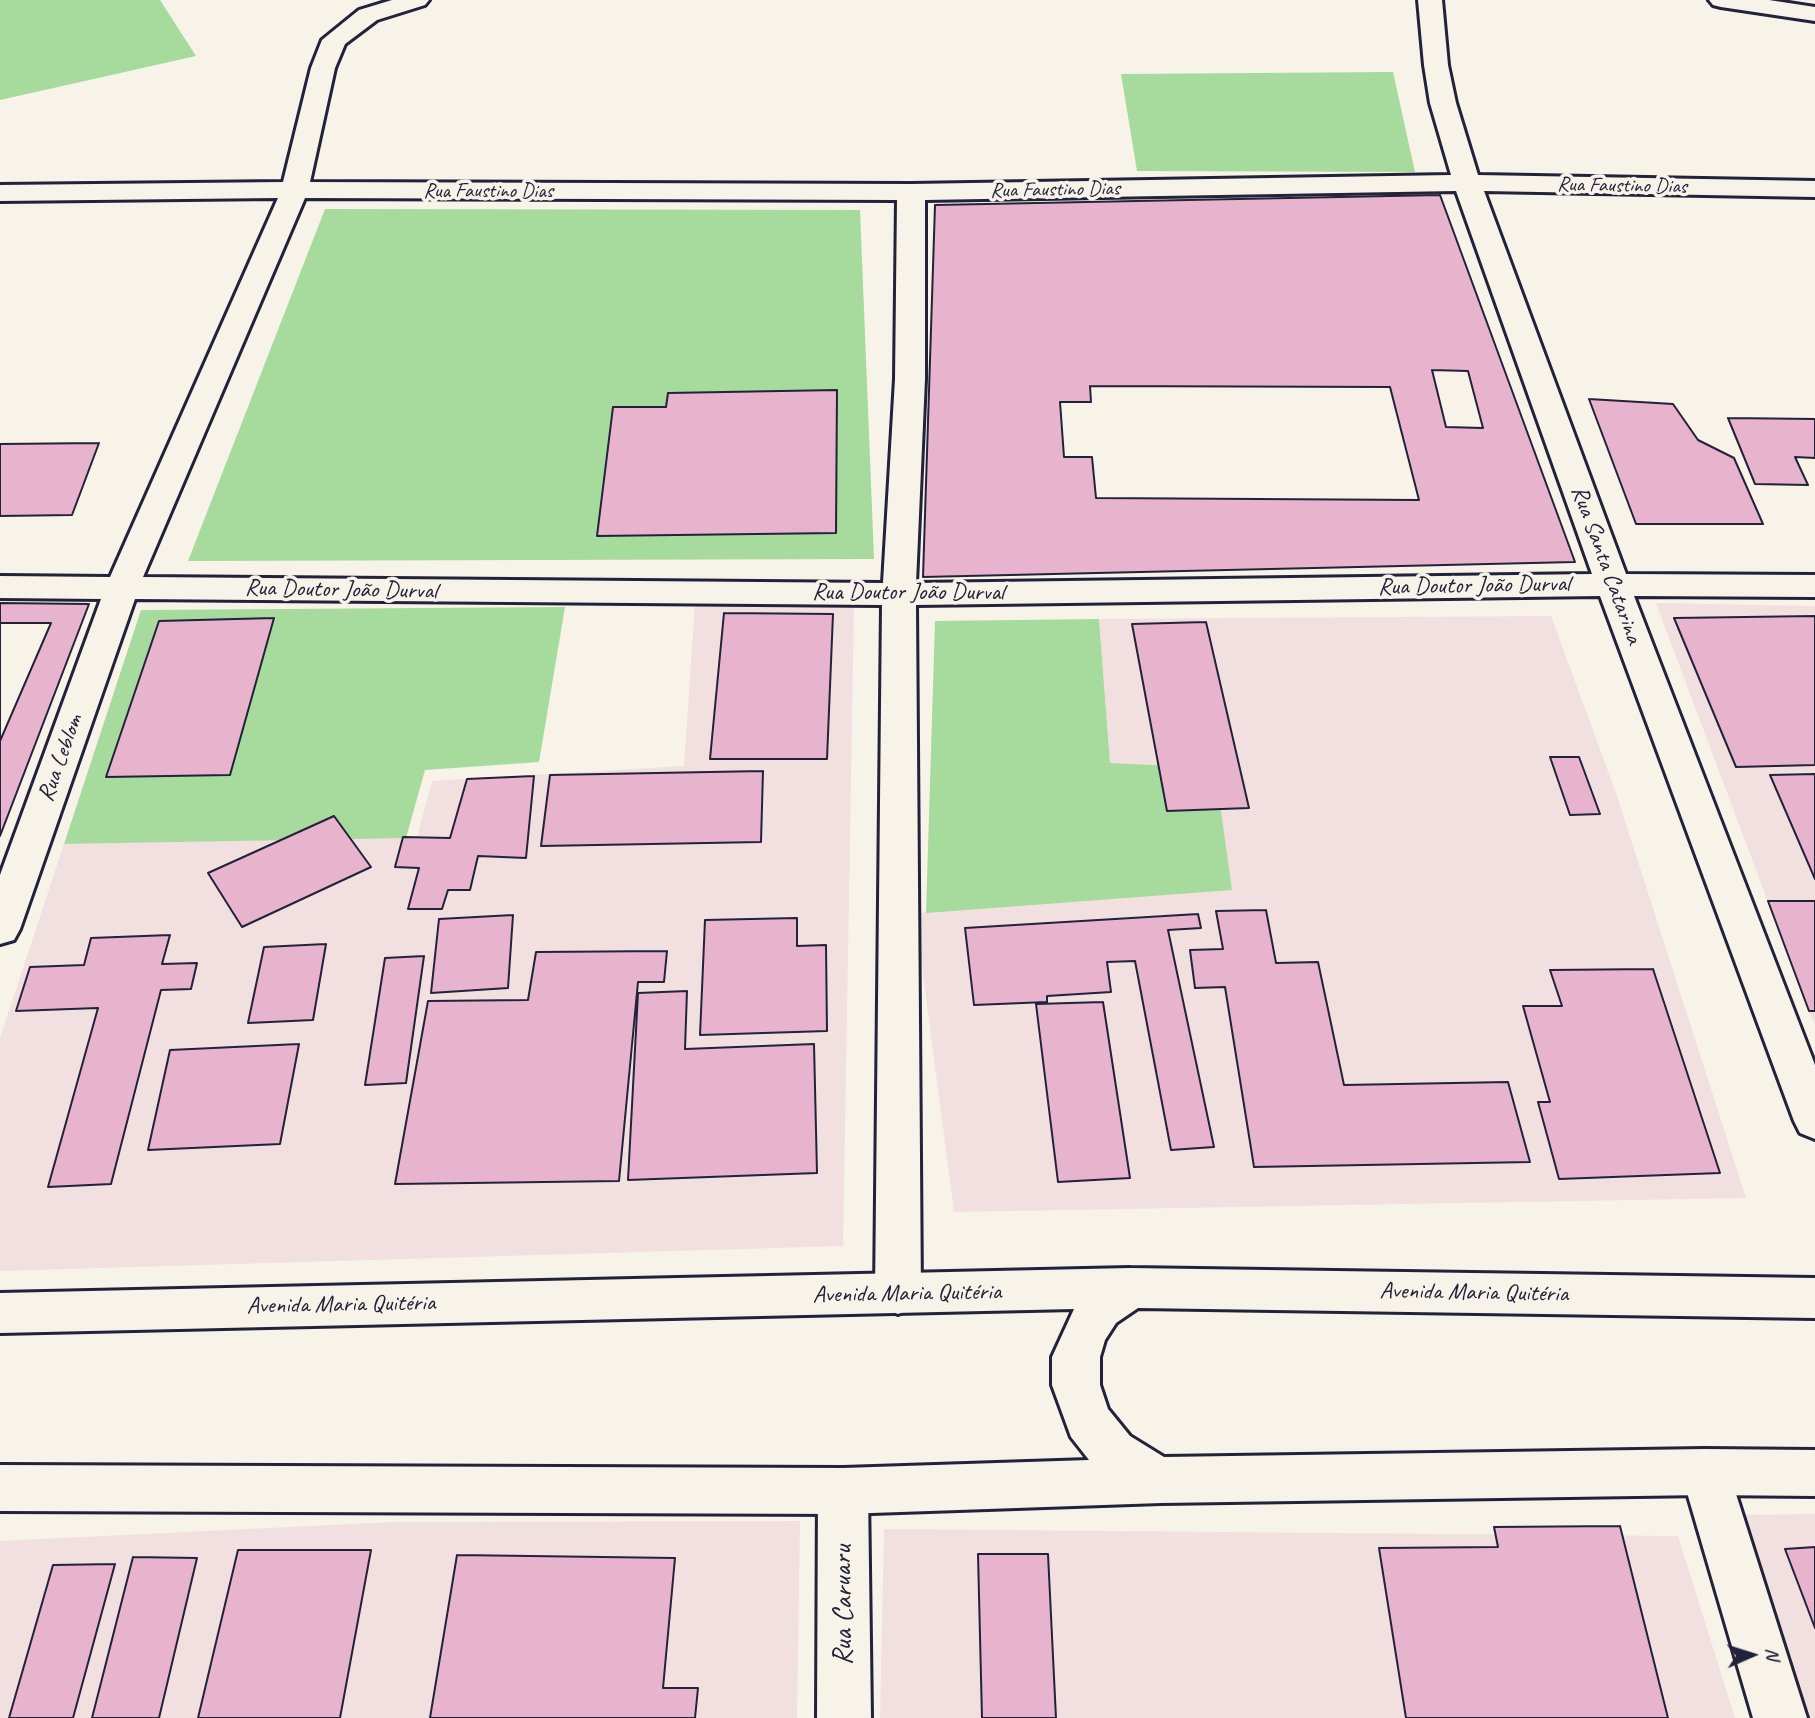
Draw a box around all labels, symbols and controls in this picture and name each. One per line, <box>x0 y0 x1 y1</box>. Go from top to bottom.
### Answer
street label: Rua Faustino Dias <box>1557 172 1687 200</box>
street label: Rua Faustino Dias <box>990 176 1120 204</box>
street label: Rua Faustino Dias <box>423 178 553 204</box>
street label: Rua Santa Catarina <box>1564 482 1648 648</box>
street label: Rua Doutor João Durval <box>1378 570 1570 602</box>
street label: Rua Doutor João Durval <box>245 574 437 606</box>
street label: Rua Doutor João Durval <box>812 579 1004 607</box>
street label: Rua Leblom <box>32 710 90 806</box>
street label: Avenida Maria Quitéria <box>1379 1277 1569 1309</box>
street label: Avenida Maria Quitéria <box>812 1278 1002 1310</box>
street label: Avenida Maria Quitéria <box>246 1289 436 1321</box>
street label: Rua Caruaru <box>827 1545 861 1665</box>
north arrow <box>1717 1620 1787 1690</box>
text: N <box>1761 1647 1785 1660</box>

